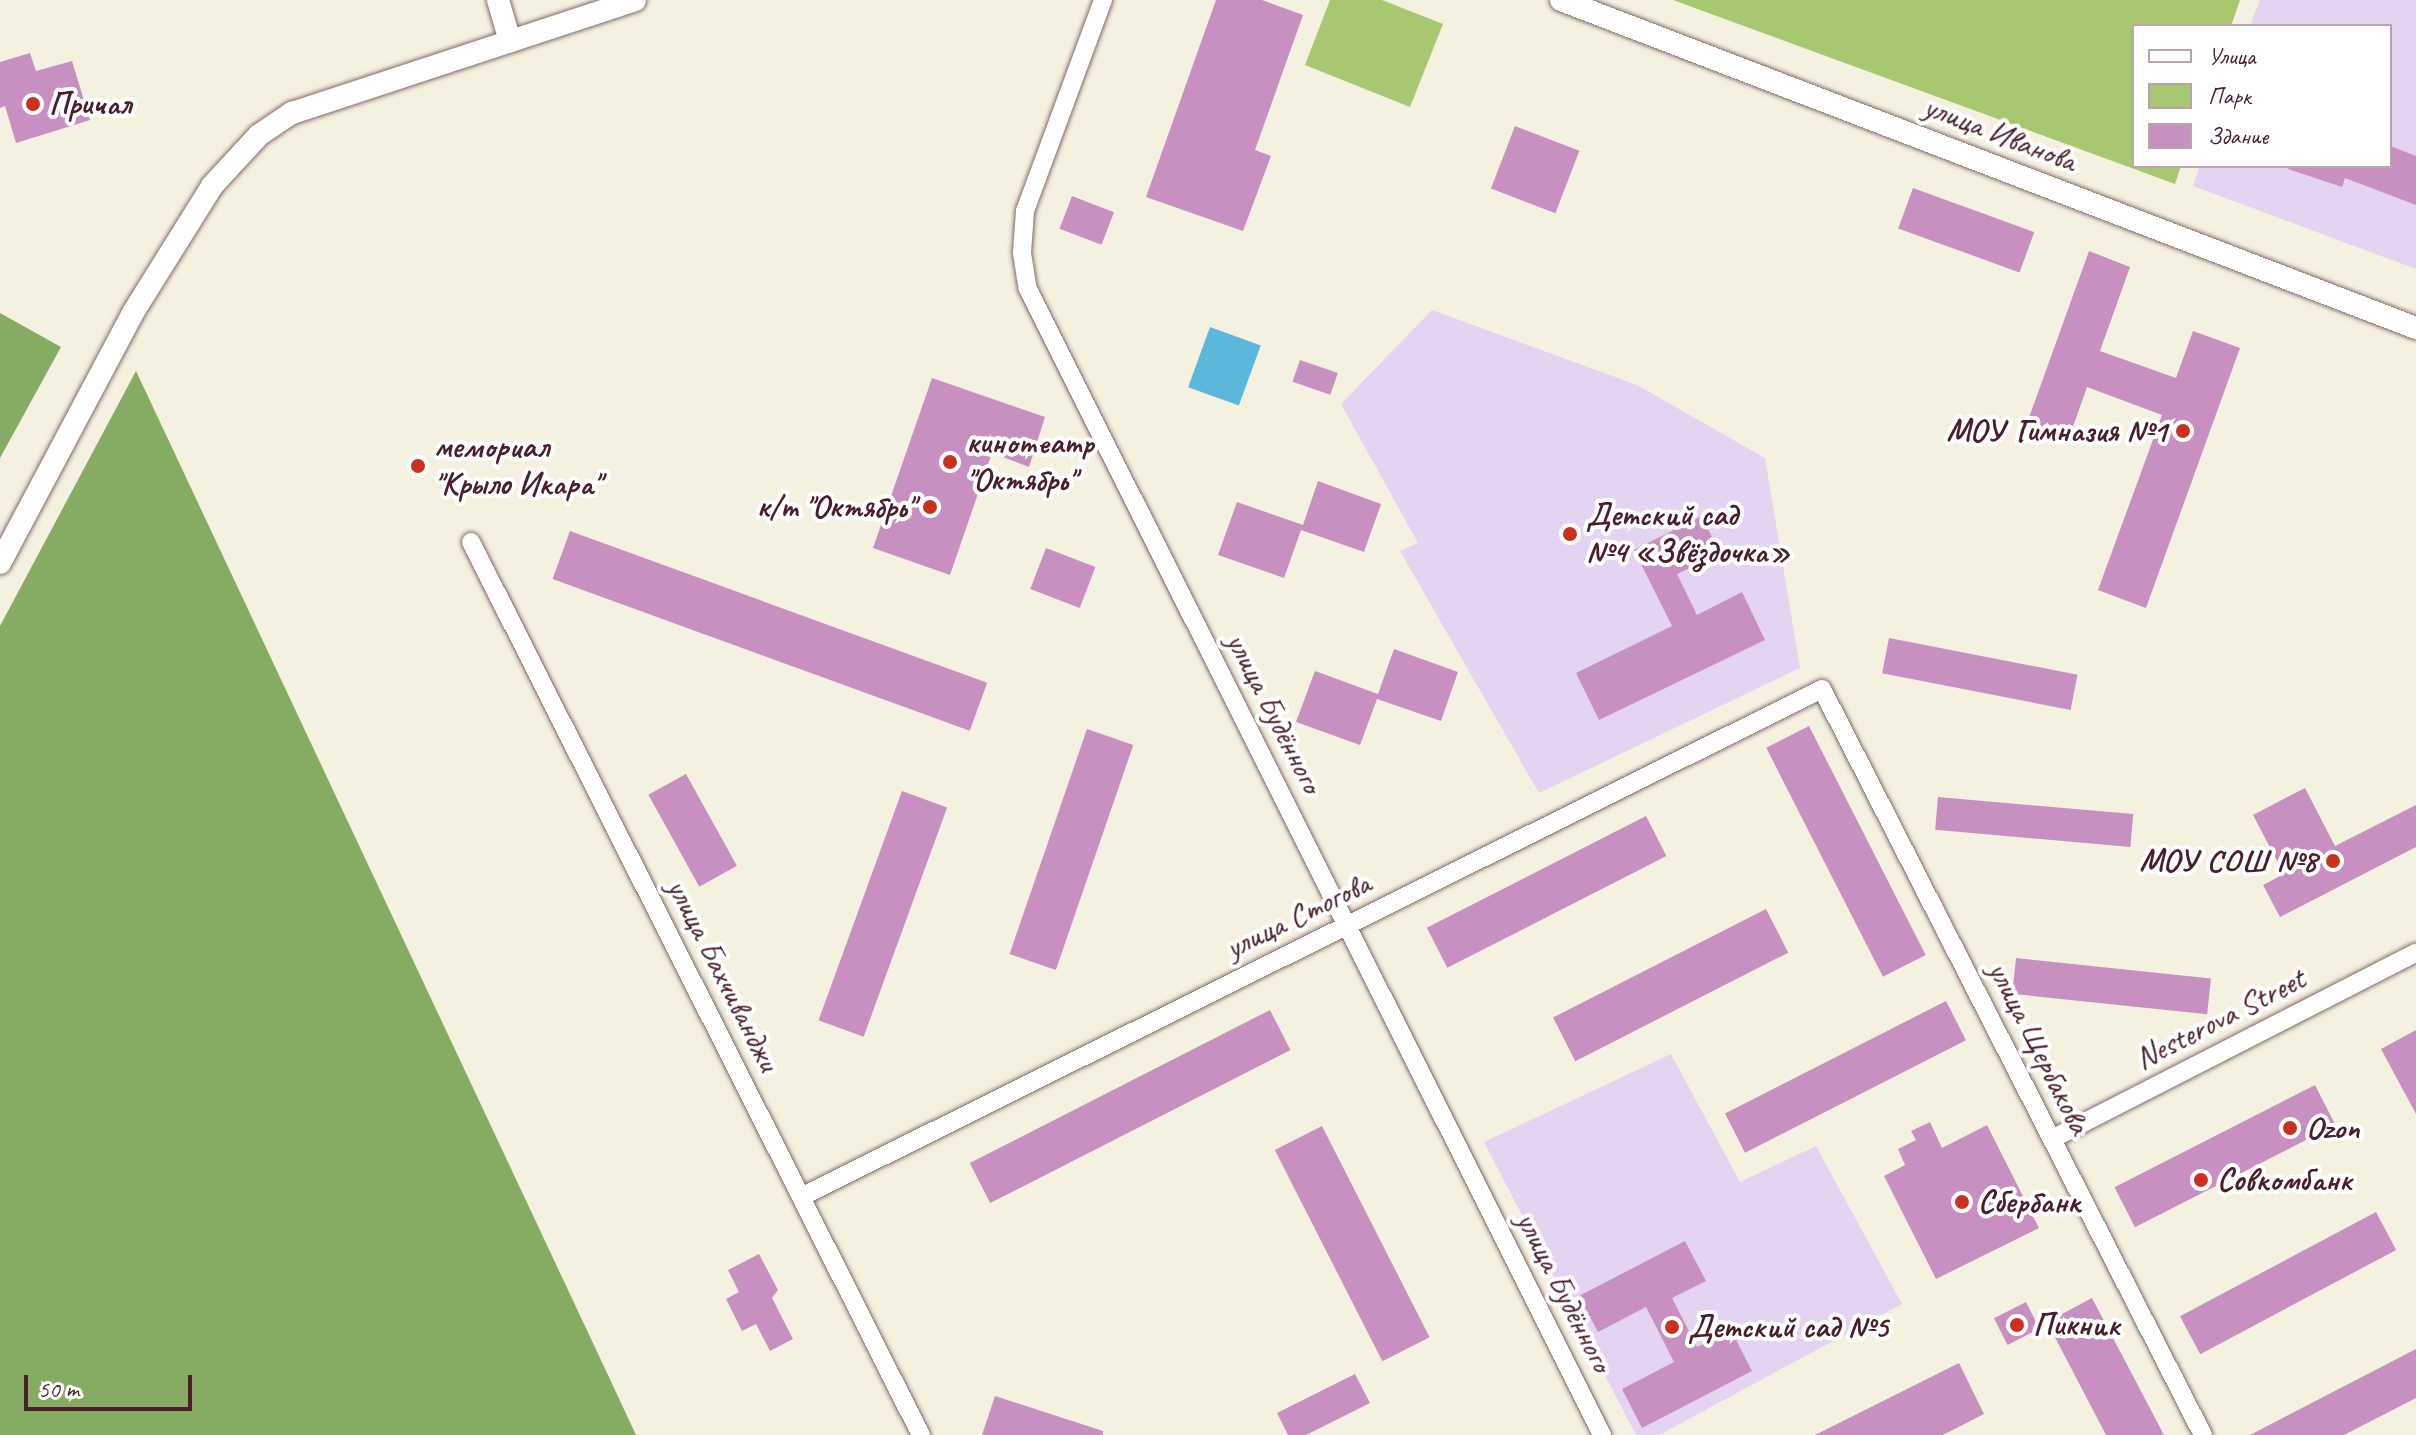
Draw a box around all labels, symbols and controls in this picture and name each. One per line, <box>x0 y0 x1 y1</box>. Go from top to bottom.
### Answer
legend <box>2132 24 2392 168</box>
text: Улица <box>2208 41 2256 71</box>
text: Парк <box>2208 81 2251 111</box>
place label: Причал <box>49 85 131 123</box>
street label: улица Иванова <box>1918 87 2082 181</box>
marker: Причал <box>24 95 42 113</box>
text: Здание <box>2208 121 2268 151</box>
place label: МОУ Гимназия №1 <box>1952 412 2167 450</box>
marker: МОУ Гимназия №1 <box>2174 422 2192 440</box>
place label: кинотеатр "Октябрь" <box>966 425 1094 500</box>
place label: мемориал "Крыло Икара" <box>434 429 600 504</box>
marker: кинотеатр "Октябрь" <box>941 453 959 471</box>
marker: мемориал "Крыло Икара" <box>409 457 427 475</box>
place label: к/т "Октябрь" <box>757 488 914 526</box>
place label: Детский сад №4 «Звёздочка» <box>1586 497 1790 572</box>
marker: к/т "Октябрь" <box>921 498 939 516</box>
marker: Детский сад №4 «Звёздочка» <box>1561 525 1579 543</box>
street label: улица Будённого <box>1217 627 1331 799</box>
place label: МОУ СОШ №8 <box>2143 842 2317 880</box>
marker: МОУ СОШ №8 <box>2324 852 2342 870</box>
street label: улица Стогова <box>1219 865 1377 967</box>
street label: улица Бахчиванджи <box>658 873 788 1077</box>
street label: улица Щербакова <box>1979 956 2099 1140</box>
street label: Nesterova Street <box>2128 960 2312 1078</box>
place label: Ozon <box>2306 1109 2359 1147</box>
marker: Ozon <box>2281 1119 2299 1137</box>
place label: Совкомбанк <box>2217 1161 2352 1199</box>
marker: Совкомбанк <box>2192 1171 2210 1189</box>
place label: Сбербанк <box>1978 1183 2080 1221</box>
marker: Сбербанк <box>1953 1193 1971 1211</box>
street label: улица Будённого <box>1507 1206 1621 1378</box>
place label: Пикник <box>2033 1306 2120 1344</box>
place label: Детский сад №5 <box>1688 1308 1888 1346</box>
marker: Пикник <box>2008 1316 2026 1334</box>
marker: Детский сад №5 <box>1663 1318 1681 1336</box>
scale bar <box>28 1359 196 1409</box>
text: 50 m <box>38 1374 79 1404</box>

